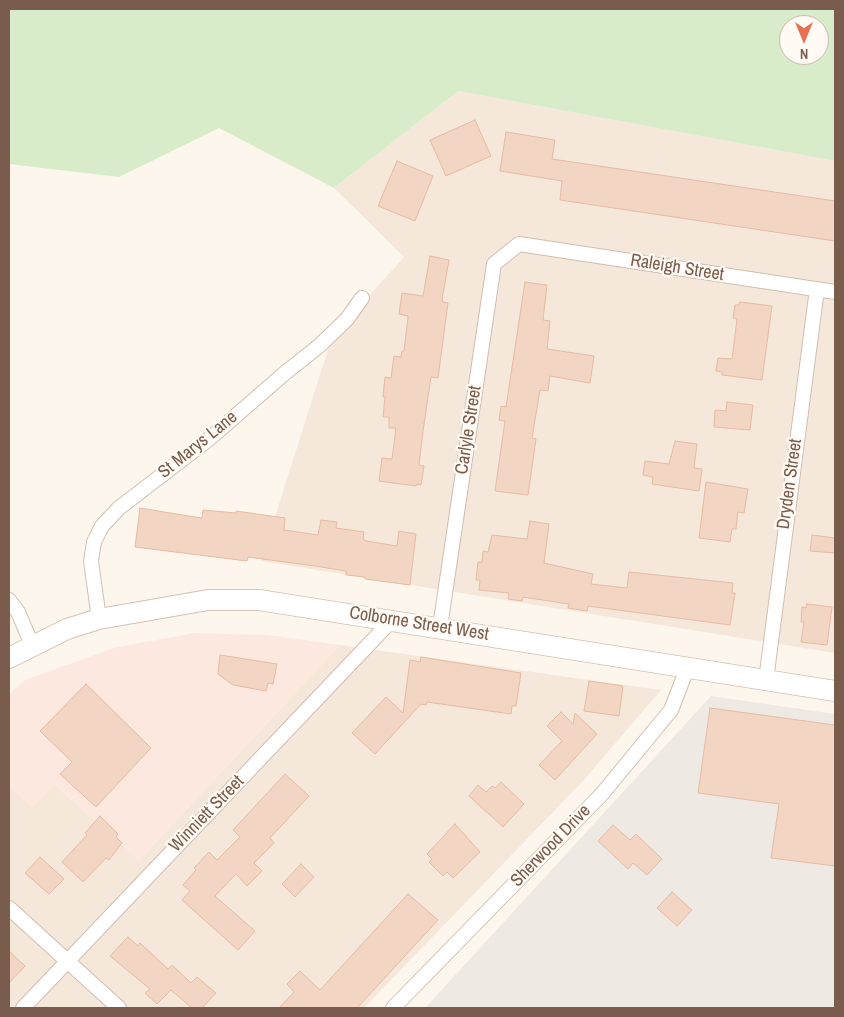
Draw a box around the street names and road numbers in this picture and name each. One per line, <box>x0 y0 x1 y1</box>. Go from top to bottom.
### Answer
street label: Raleigh Street <box>629 250 725 286</box>
street label: Carlyle Street <box>451 384 487 476</box>
street label: St Marys Lane <box>154 407 242 483</box>
street label: Dryden Street <box>773 437 807 531</box>
street label: Colborne Street West <box>348 602 490 646</box>
street label: Winniett Street <box>165 771 249 857</box>
street label: Sherwood Drive <box>506 800 596 892</box>

